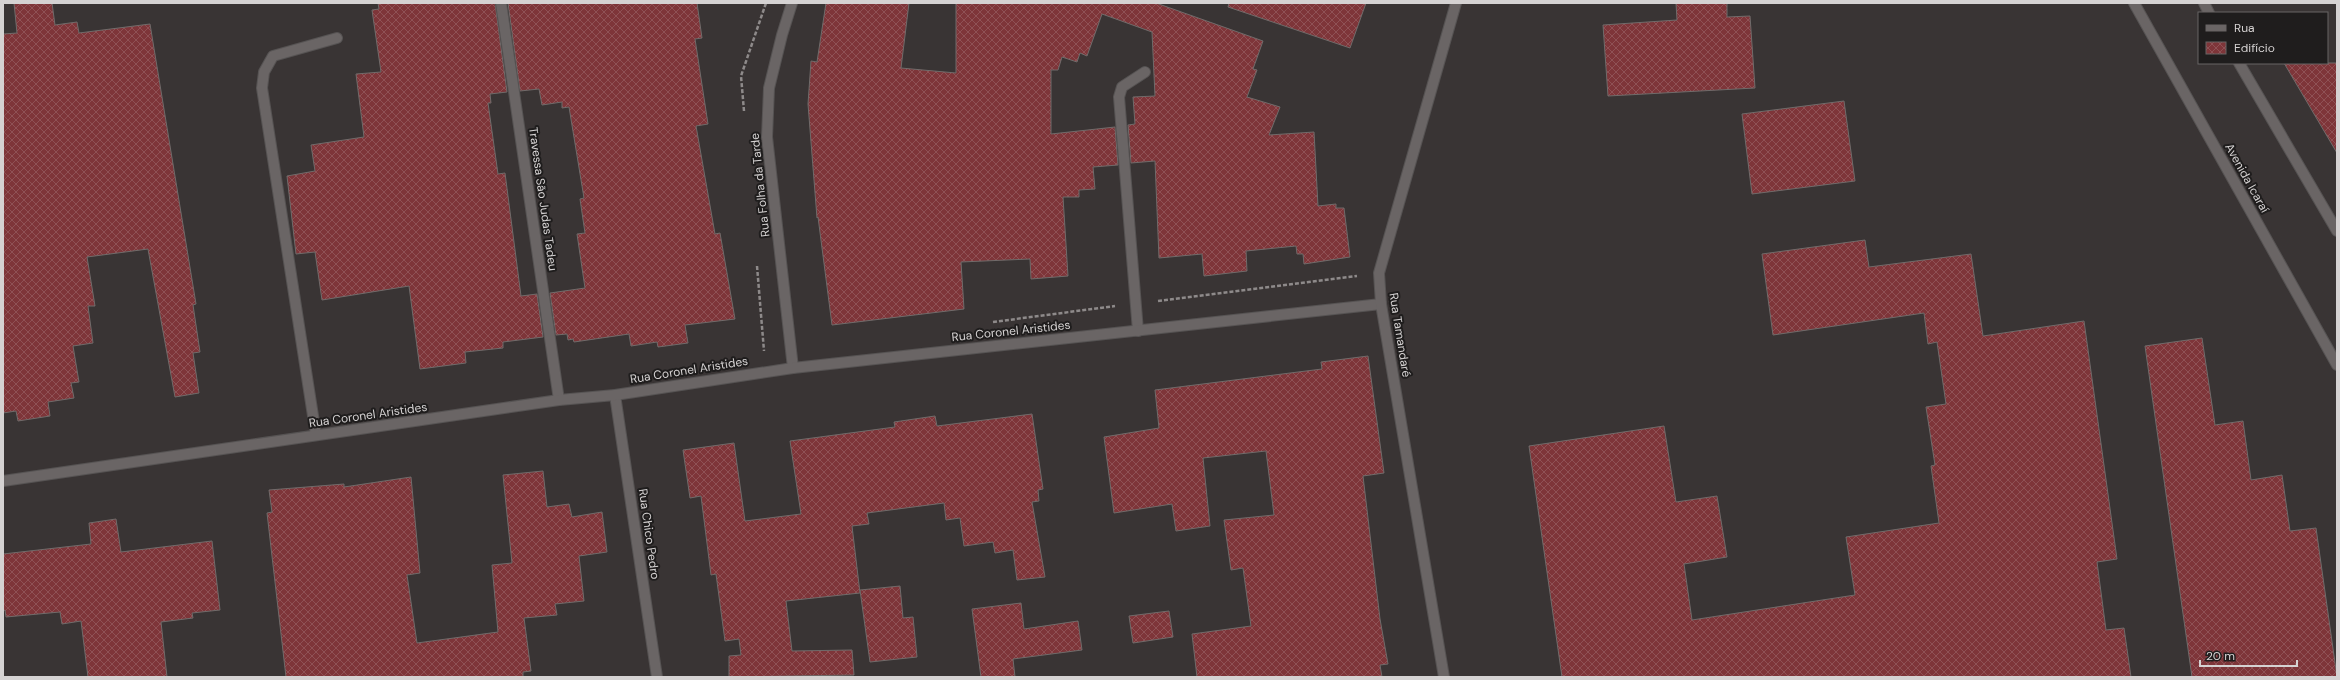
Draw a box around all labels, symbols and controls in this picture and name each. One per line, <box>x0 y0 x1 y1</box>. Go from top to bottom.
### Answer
legend <box>2198 12 2328 64</box>
text: Rua <box>2234 20 2255 36</box>
text: Edifício <box>2234 40 2275 56</box>
street label: Travessa São Judas Tadeu <box>525 126 561 272</box>
street label: Rua Folha da Tarde <box>747 132 773 238</box>
street label: Avenida Icaraí <box>2221 140 2273 216</box>
street label: Rua Tamandaré <box>1385 292 1415 379</box>
street label: Rua Coronel Aristides <box>951 317 1071 345</box>
street label: Rua Coronel Aristides <box>629 353 749 387</box>
street label: Rua Coronel Aristides <box>308 399 428 431</box>
street label: Rua Chico Pedro <box>635 488 663 580</box>
scale bar <box>2200 642 2297 668</box>
text: 20 m <box>2206 648 2235 664</box>

